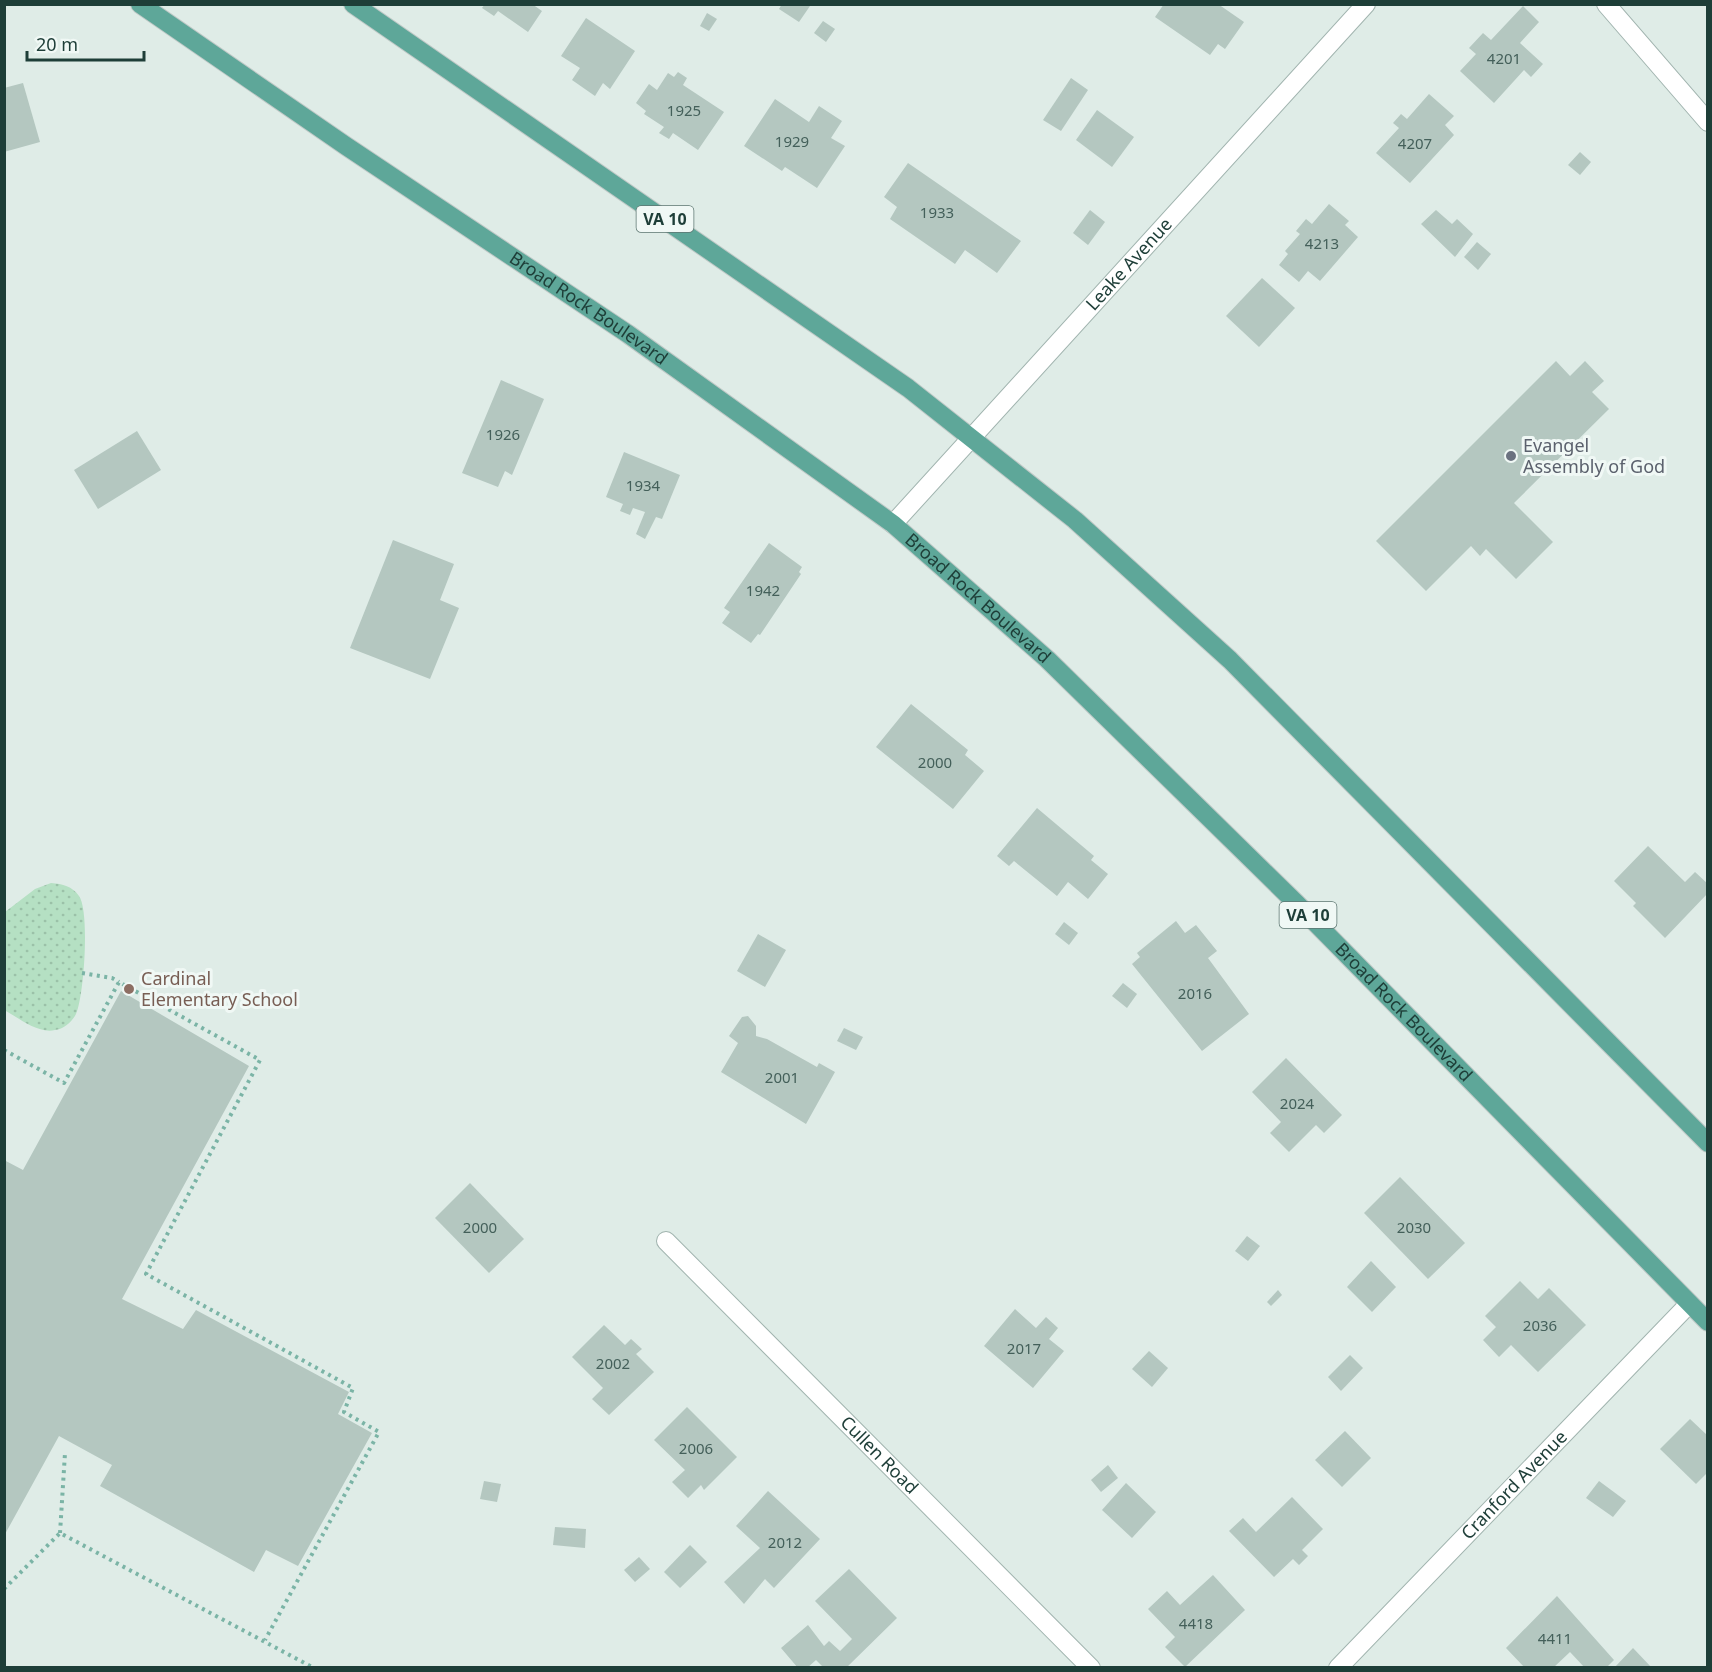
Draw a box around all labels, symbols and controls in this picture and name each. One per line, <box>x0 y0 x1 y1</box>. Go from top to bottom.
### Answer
scale bar <box>27 24 144 62</box>
text: 20 m <box>36 32 78 56</box>
house number: 4201 <box>1487 48 1521 68</box>
house number: 1925 <box>667 100 701 120</box>
house number: 1929 <box>775 131 809 151</box>
house number: 4207 <box>1398 133 1432 153</box>
house number: 1933 <box>920 202 954 222</box>
road number: VA 10 <box>636 206 694 232</box>
street label: Leake Avenue <box>1080 212 1177 315</box>
house number: 4213 <box>1305 233 1339 253</box>
street label: Broad Rock Boulevard <box>505 245 673 370</box>
house number: 1926 <box>486 424 520 444</box>
place label: Evangel Assembly of God <box>1523 433 1665 478</box>
marker: Evangel Assembly of God <box>1504 449 1518 463</box>
house number: 1934 <box>626 475 661 495</box>
street label: Broad Rock Boulevard <box>901 527 1056 668</box>
house number: 1942 <box>746 580 780 600</box>
house number: 2000 <box>918 752 952 772</box>
road number: VA 10 <box>1280 902 1336 928</box>
street label: Broad Rock Boulevard <box>1330 937 1478 1086</box>
place label: Cardinal Elementary School <box>141 966 298 1011</box>
marker: Cardinal Elementary School <box>122 982 136 996</box>
house number: 2016 <box>1178 983 1212 1003</box>
house number: 2001 <box>765 1067 799 1087</box>
house number: 2024 <box>1280 1093 1315 1113</box>
house number: 2000 <box>463 1217 497 1237</box>
house number: 2030 <box>1397 1217 1431 1237</box>
house number: 2036 <box>1523 1315 1557 1335</box>
house number: 2017 <box>1007 1338 1041 1358</box>
house number: 2002 <box>596 1353 630 1373</box>
street label: Cullen Road <box>836 1410 924 1499</box>
street label: Cranford Avenue <box>1455 1425 1572 1544</box>
house number: 2006 <box>679 1438 713 1458</box>
house number: 2012 <box>768 1532 802 1552</box>
house number: 4418 <box>1179 1613 1213 1633</box>
house number: 4411 <box>1538 1628 1572 1648</box>

